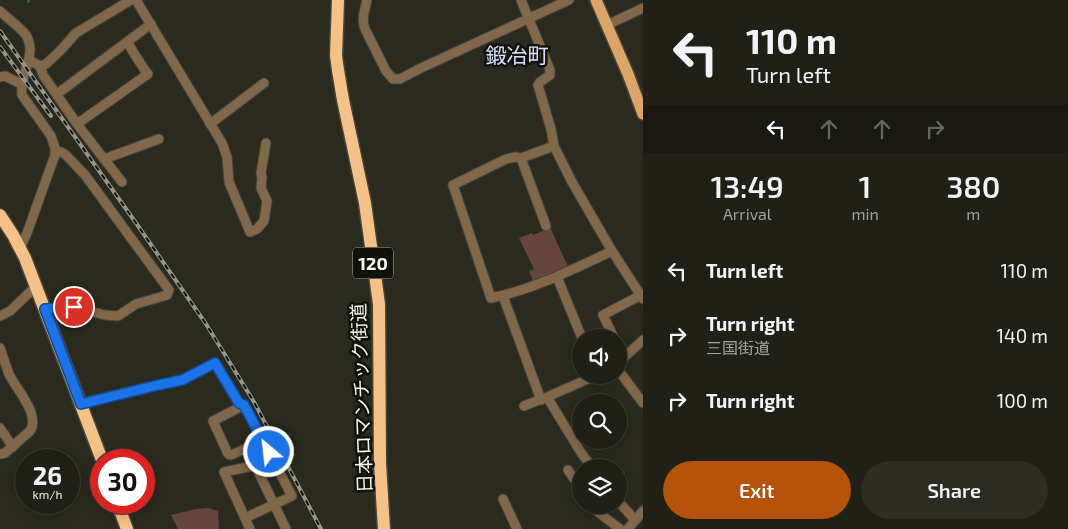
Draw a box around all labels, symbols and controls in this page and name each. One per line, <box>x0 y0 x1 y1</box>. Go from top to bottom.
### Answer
text: 110 m <box>746 19 837 61</box>
icon: left <box>663 20 728 85</box>
district label: 鍛冶町 <box>486 42 549 67</box>
text: Turn left <box>746 61 831 87</box>
icon: left <box>762 115 790 143</box>
icon: ahead <box>815 115 843 143</box>
icon: ahead <box>868 115 896 143</box>
icon: right <box>921 115 949 143</box>
text: 13:49 <box>711 168 784 204</box>
text: 1 <box>859 168 871 204</box>
text: 380 <box>946 168 1000 204</box>
text: Arrival <box>723 204 772 223</box>
text: min <box>851 204 879 223</box>
text: m <box>966 204 980 223</box>
road number: 120 <box>353 248 393 278</box>
icon: left <box>663 257 691 285</box>
text: Turn left <box>706 259 783 282</box>
text: 110 m <box>1001 259 1048 282</box>
pin <box>53 286 95 328</box>
icon: arrive <box>60 293 88 321</box>
street label: 日本ロマンチック街道 <box>346 303 376 493</box>
text: Turn right <box>706 312 794 335</box>
icon: right <box>663 322 691 350</box>
text: 140 m <box>996 324 1048 347</box>
map controls <box>572 329 627 514</box>
button: sound <box>572 329 627 384</box>
text: 三国街道 <box>706 338 770 357</box>
icon: right <box>663 387 691 415</box>
text: Turn right <box>706 389 794 412</box>
text: 100 m <box>997 389 1048 412</box>
button: search <box>572 394 627 449</box>
position arrow <box>242 425 294 477</box>
speed limit sign: 30 <box>90 449 155 514</box>
button: layers <box>572 459 627 514</box>
text: 26 <box>33 460 62 490</box>
button: Exit <box>663 461 851 519</box>
button: Share <box>861 461 1048 519</box>
text: km/h <box>33 487 62 501</box>

